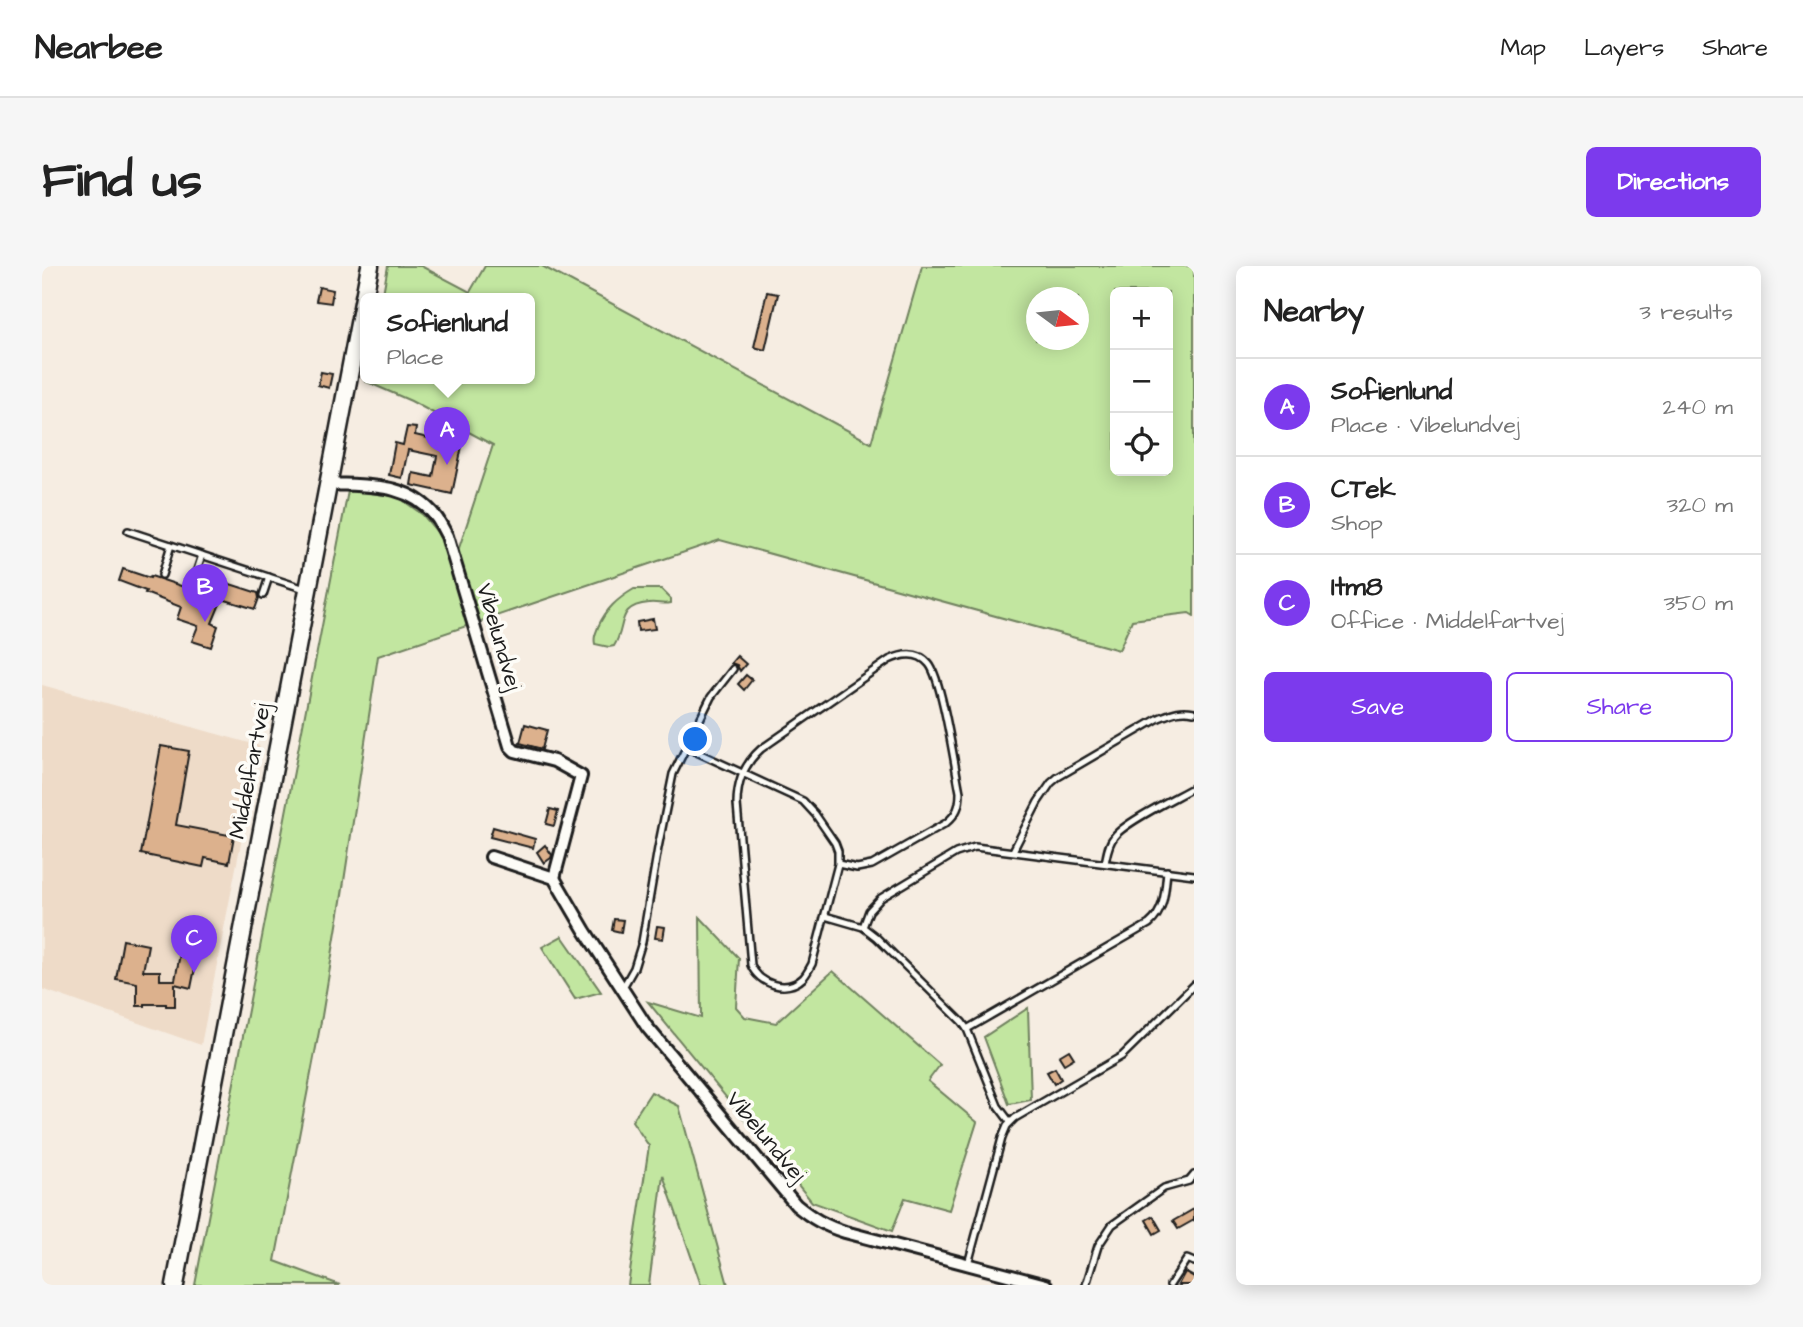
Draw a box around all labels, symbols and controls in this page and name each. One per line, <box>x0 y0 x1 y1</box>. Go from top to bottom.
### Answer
text: Nearbee <box>35 25 163 71</box>
text: Map <box>1501 31 1546 65</box>
text: Layers <box>1584 31 1664 65</box>
text: Share <box>1702 31 1768 65</box>
button: Directions <box>1586 147 1761 217</box>
text: Find us <box>42 148 202 216</box>
north arrow <box>1026 287 1089 350</box>
map controls <box>1110 287 1173 476</box>
button: + <box>1110 287 1173 350</box>
text: Nearby <box>1264 291 1364 333</box>
popup <box>360 293 535 384</box>
text: 3 results <box>1639 296 1733 328</box>
text: Sofienlund <box>387 305 508 341</box>
text: Place <box>387 341 444 373</box>
button: − <box>1110 350 1173 413</box>
text: Sofienlund <box>1331 373 1452 409</box>
text: A <box>1280 391 1294 423</box>
text: 240 m <box>1663 391 1733 423</box>
pin: A <box>424 407 470 465</box>
text: Place · Vibelundvej <box>1331 409 1520 441</box>
button: locate <box>1110 413 1173 476</box>
text: CTek <box>1331 471 1396 507</box>
text: B <box>1279 489 1295 521</box>
text: 320 m <box>1667 489 1733 521</box>
text: Shop <box>1331 507 1383 539</box>
pin: B <box>182 564 228 622</box>
text: Itm8 <box>1331 569 1383 605</box>
street label: Vibelundvej <box>468 580 530 694</box>
text: C <box>1279 587 1295 619</box>
text: 350 m <box>1663 587 1733 619</box>
text: Office · Middelfartvej <box>1331 605 1564 637</box>
button: Save <box>1264 672 1492 742</box>
button: Share <box>1506 672 1733 742</box>
street label: Middelfartvej <box>221 700 279 842</box>
your location <box>678 722 712 756</box>
pin: C <box>171 915 217 973</box>
street label: Vibelundvej <box>718 1084 814 1190</box>

